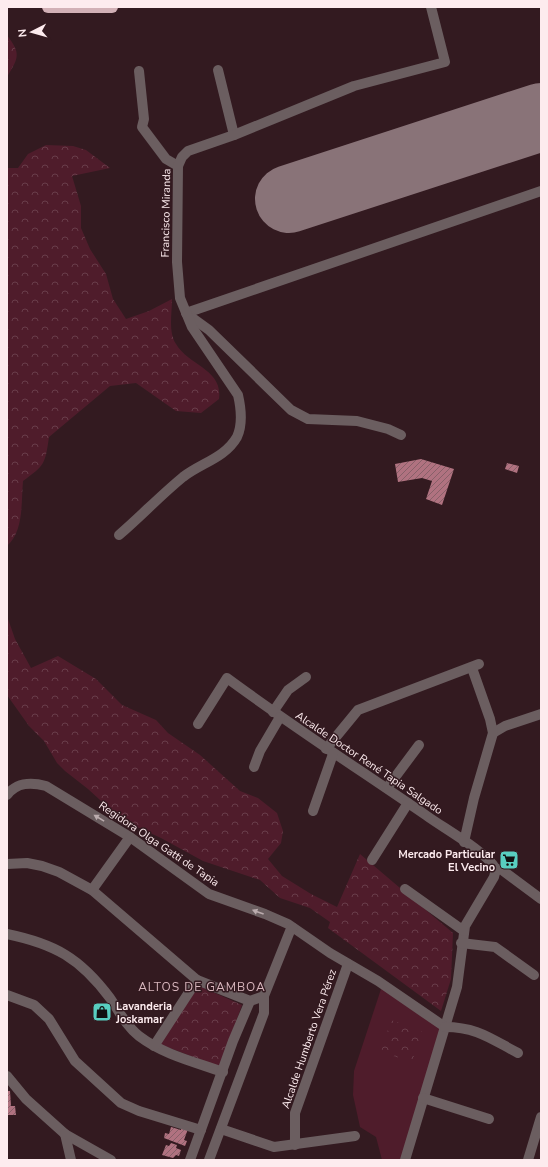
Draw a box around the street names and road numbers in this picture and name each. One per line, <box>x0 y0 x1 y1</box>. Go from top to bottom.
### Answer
street label: Francisco Miranda <box>158 168 174 258</box>
street label: Alcalde Doctor René Tapia Salgado <box>293 708 445 818</box>
street label: Regidora Olga Gatti de Tapia <box>96 798 222 890</box>
street label: Alcalde Humberto Vera Pérez <box>278 967 340 1111</box>

